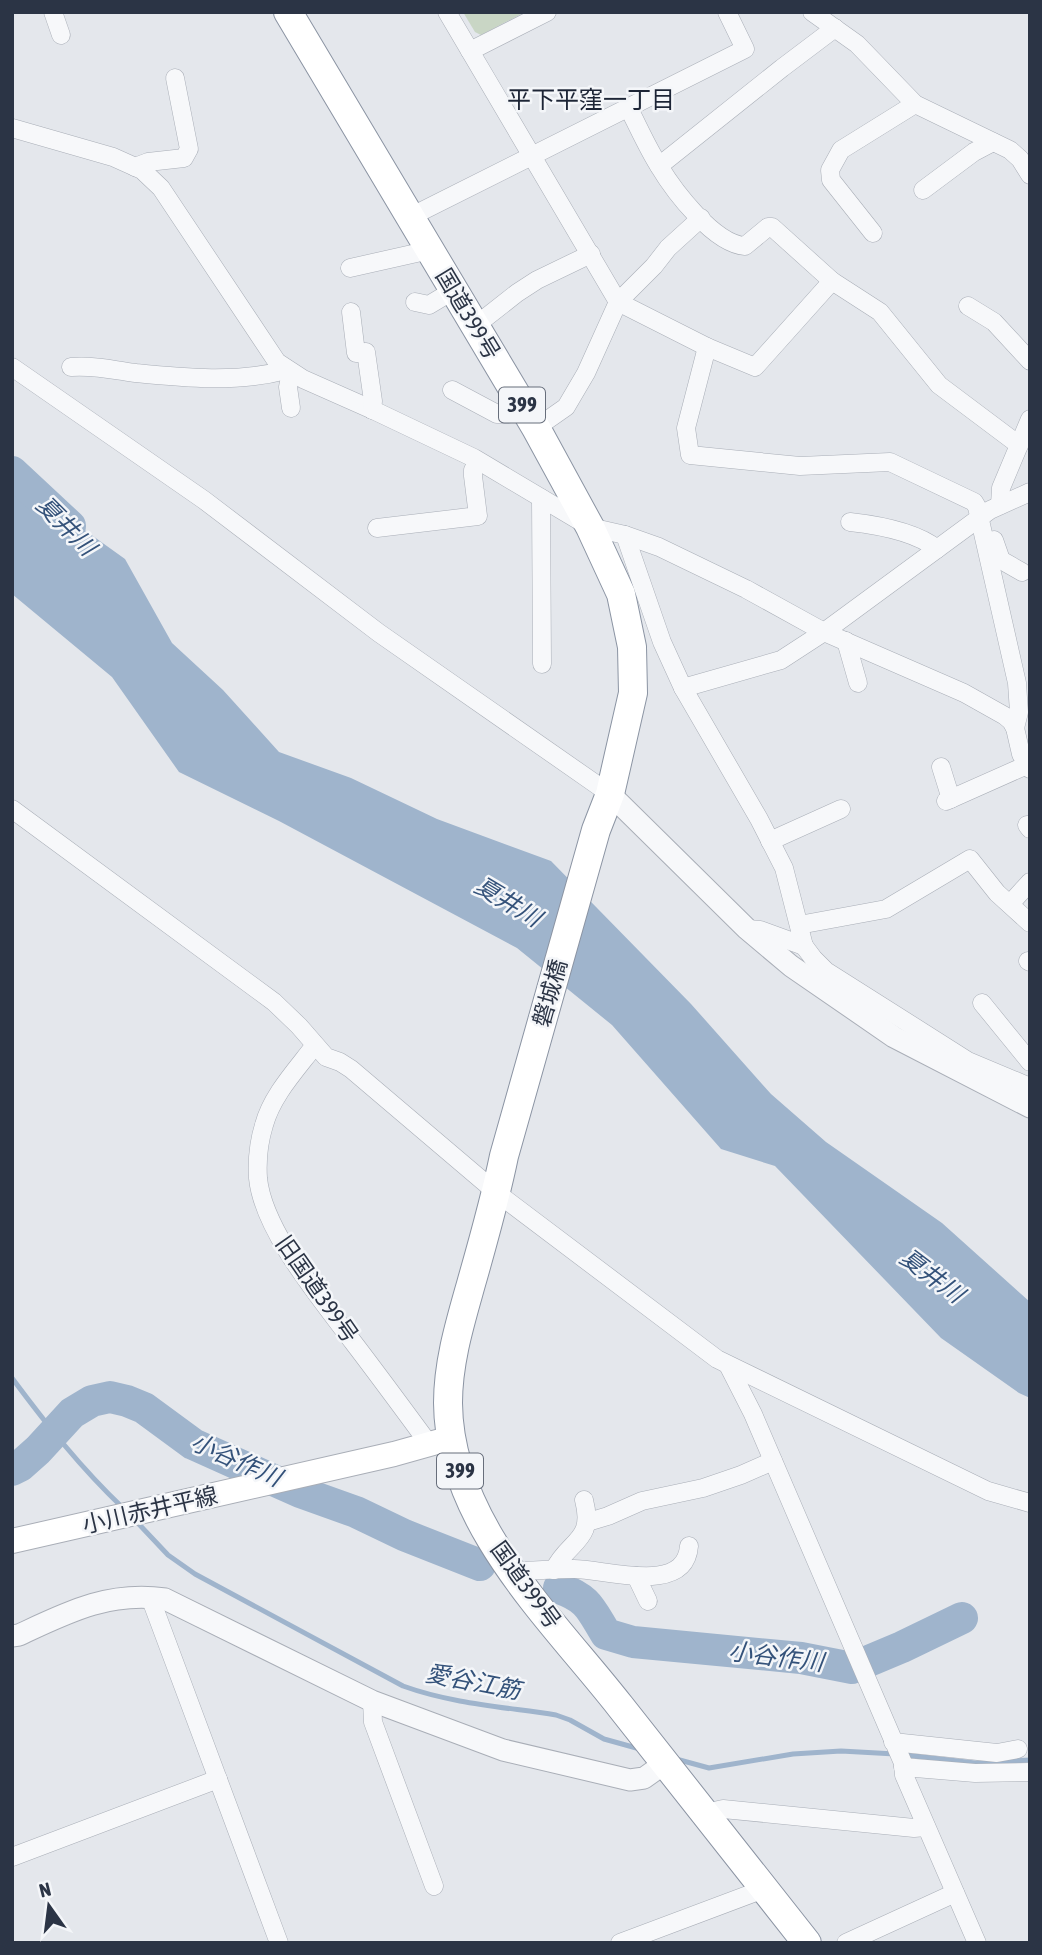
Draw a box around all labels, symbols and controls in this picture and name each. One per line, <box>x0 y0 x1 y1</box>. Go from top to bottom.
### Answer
district label: 平下平窪一丁目 <box>507 86 675 113</box>
street label: 国道399号 <box>431 264 505 364</box>
road number: 399 <box>499 388 545 422</box>
water label: 夏井川 <box>31 491 103 563</box>
water label: 夏井川 <box>470 871 549 933</box>
street label: 磐城橋 <box>528 956 572 1030</box>
street label: 旧国道399号 <box>271 1231 363 1347</box>
water label: 夏井川 <box>895 1243 972 1310</box>
water label: 小谷作川 <box>187 1428 288 1493</box>
road number: 399 <box>437 1454 483 1488</box>
street label: 小川赤井平線 <box>80 1482 220 1538</box>
street label: 国道399号 <box>486 1536 566 1634</box>
water label: 小谷作川 <box>727 1637 828 1676</box>
water label: 愛谷江筋 <box>423 1659 527 1705</box>
north arrow <box>14 1871 84 1941</box>
text: N <box>37 1877 53 1902</box>

